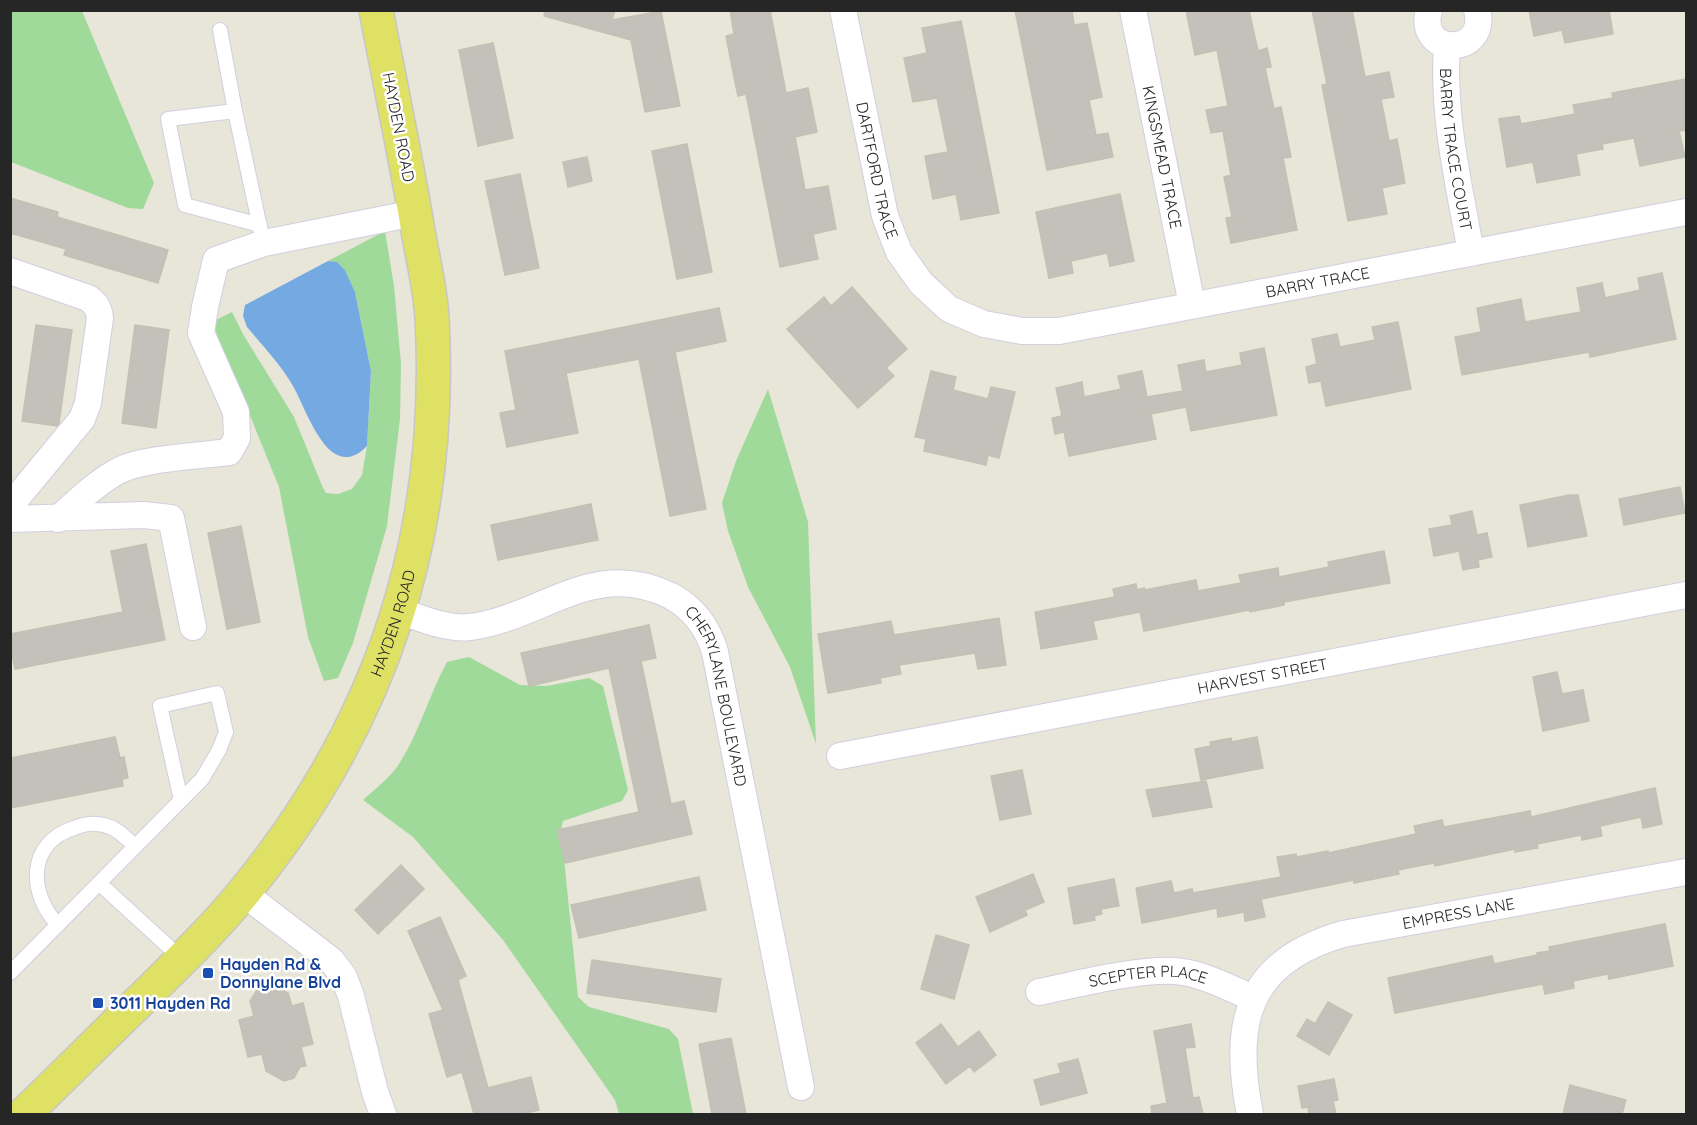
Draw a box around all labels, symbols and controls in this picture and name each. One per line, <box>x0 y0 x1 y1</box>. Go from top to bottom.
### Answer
street label: BARRY TRACE COURT <box>1436 68 1477 233</box>
street label: HAYDEN ROAD <box>379 70 419 184</box>
street label: KINGSMEAD TRACE <box>1138 84 1186 230</box>
street label: DARTFORD TRACE <box>852 100 903 242</box>
street label: BARRY TRACE <box>1264 262 1371 302</box>
street label: HAYDEN ROAD <box>366 568 419 680</box>
street label: CHERYLANE BOULEVARD <box>681 601 751 788</box>
street label: HARVEST STREET <box>1196 653 1330 698</box>
street label: EMPRESS LANE <box>1401 893 1516 933</box>
place label: Hayden Rd & Donnylane Blvd <box>220 954 341 992</box>
street label: SCEPTER PLACE <box>1087 961 1210 991</box>
marker: Hayden Rd & Donnylane Blvd <box>201 966 215 980</box>
place label: 3011 Hayden Rd <box>110 993 231 1013</box>
marker: 3011 Hayden Rd <box>91 996 105 1010</box>

